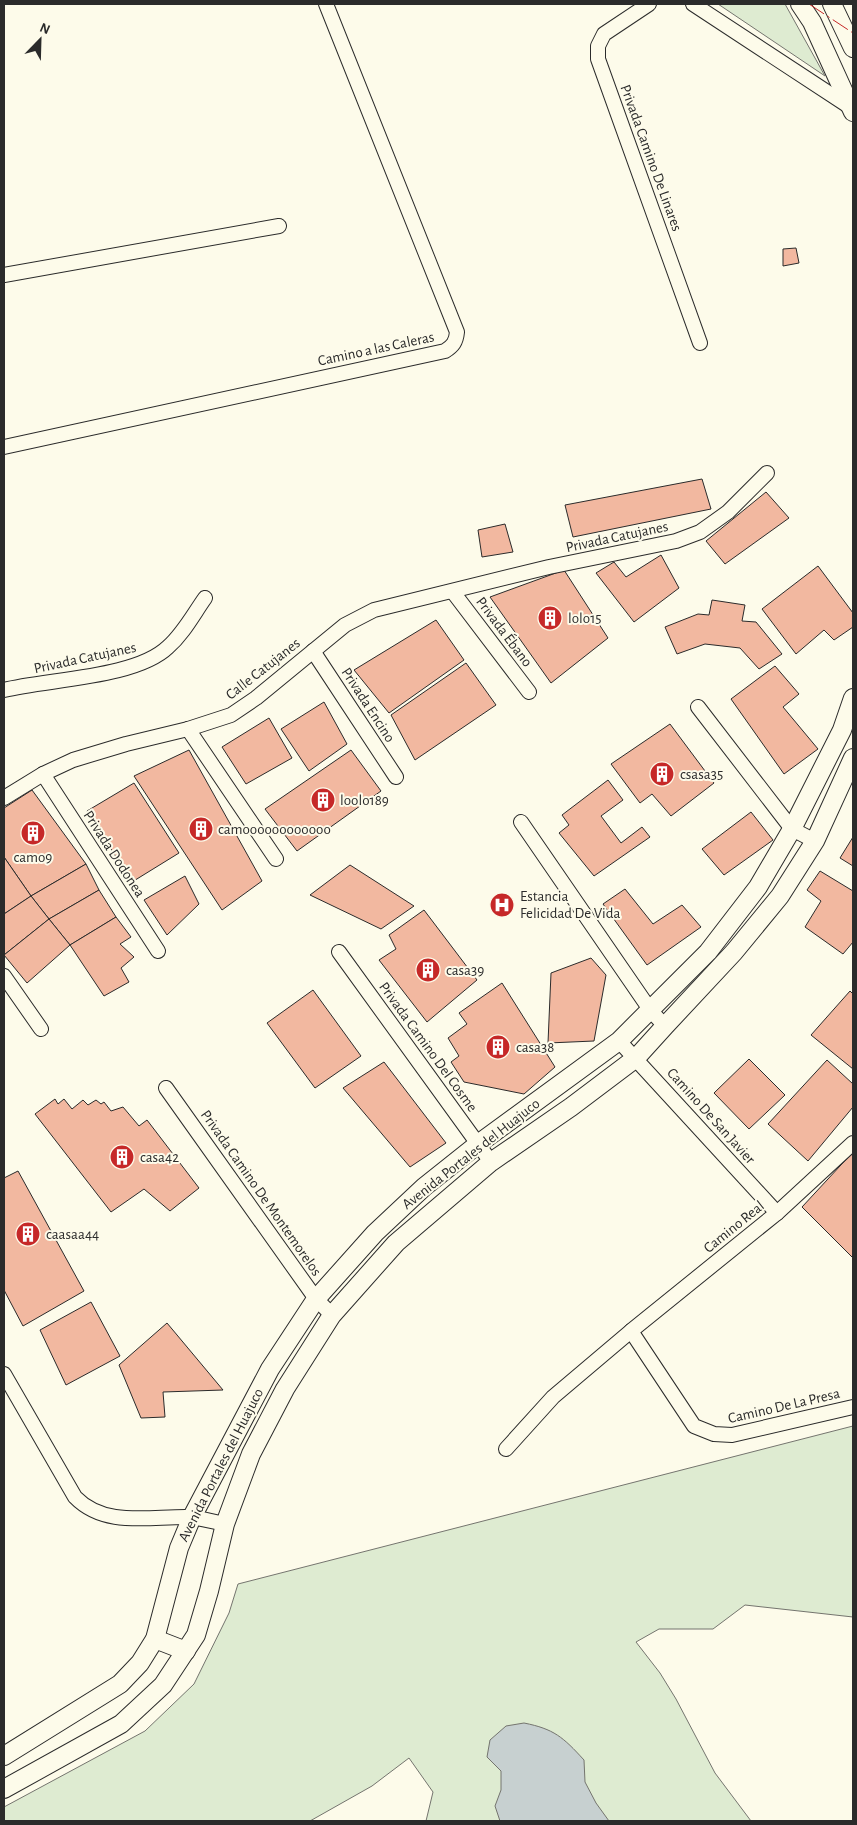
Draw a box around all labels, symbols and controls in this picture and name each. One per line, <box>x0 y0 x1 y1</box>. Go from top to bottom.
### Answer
north arrow <box>15 15 65 65</box>
text: N <box>37 21 52 37</box>
street label: Privada Camino De Linares <box>617 83 685 233</box>
street label: Camino a las Caleras <box>317 329 435 369</box>
street label: Privada Catujanes <box>564 519 670 555</box>
street label: Privada Ébano <box>473 593 537 670</box>
building icon: lolo15 <box>537 605 563 631</box>
place label: lolo15 <box>568 611 602 626</box>
street label: Calle Catujanes <box>223 635 303 703</box>
street label: Privada Catujanes <box>32 640 138 676</box>
street label: Privada Encino <box>338 665 398 745</box>
building icon: csasa35 <box>649 761 675 787</box>
place label: csasa35 <box>680 767 723 782</box>
building icon: loolo189 <box>310 787 336 813</box>
place label: loolo189 <box>340 793 389 808</box>
street label: Privada Dodonea <box>81 808 148 900</box>
building icon: camoooooooooooo <box>188 816 214 842</box>
building icon: camo9 <box>20 820 46 846</box>
place label: camoooooooooooo <box>218 822 331 837</box>
place label: camo9 <box>14 850 52 865</box>
place label: Estancia Felicidad De Vida <box>520 889 620 921</box>
hospital icon: Estancia Felicidad De Vida <box>489 892 515 918</box>
building icon: casa39 <box>415 957 441 983</box>
place label: casa39 <box>446 963 484 978</box>
street label: Privada Camino Del Cosme <box>376 979 480 1115</box>
building icon: casa38 <box>485 1034 511 1060</box>
place label: casa38 <box>516 1040 554 1055</box>
street label: Camino De San Javier <box>664 1065 758 1167</box>
street label: Avenida Portales del Huajuco <box>399 1096 543 1212</box>
street label: Privada Camino De Montemorelos <box>198 1107 324 1279</box>
building icon: casa42 <box>109 1144 135 1170</box>
place label: casa42 <box>140 1150 179 1165</box>
street label: Camino Real <box>701 1198 767 1256</box>
building icon: caasaa44 <box>15 1221 41 1247</box>
place label: caasaa44 <box>46 1227 99 1242</box>
street label: Avenida Portales del Huajuco <box>176 1386 266 1544</box>
street label: Camino De La Presa <box>727 1386 841 1426</box>

